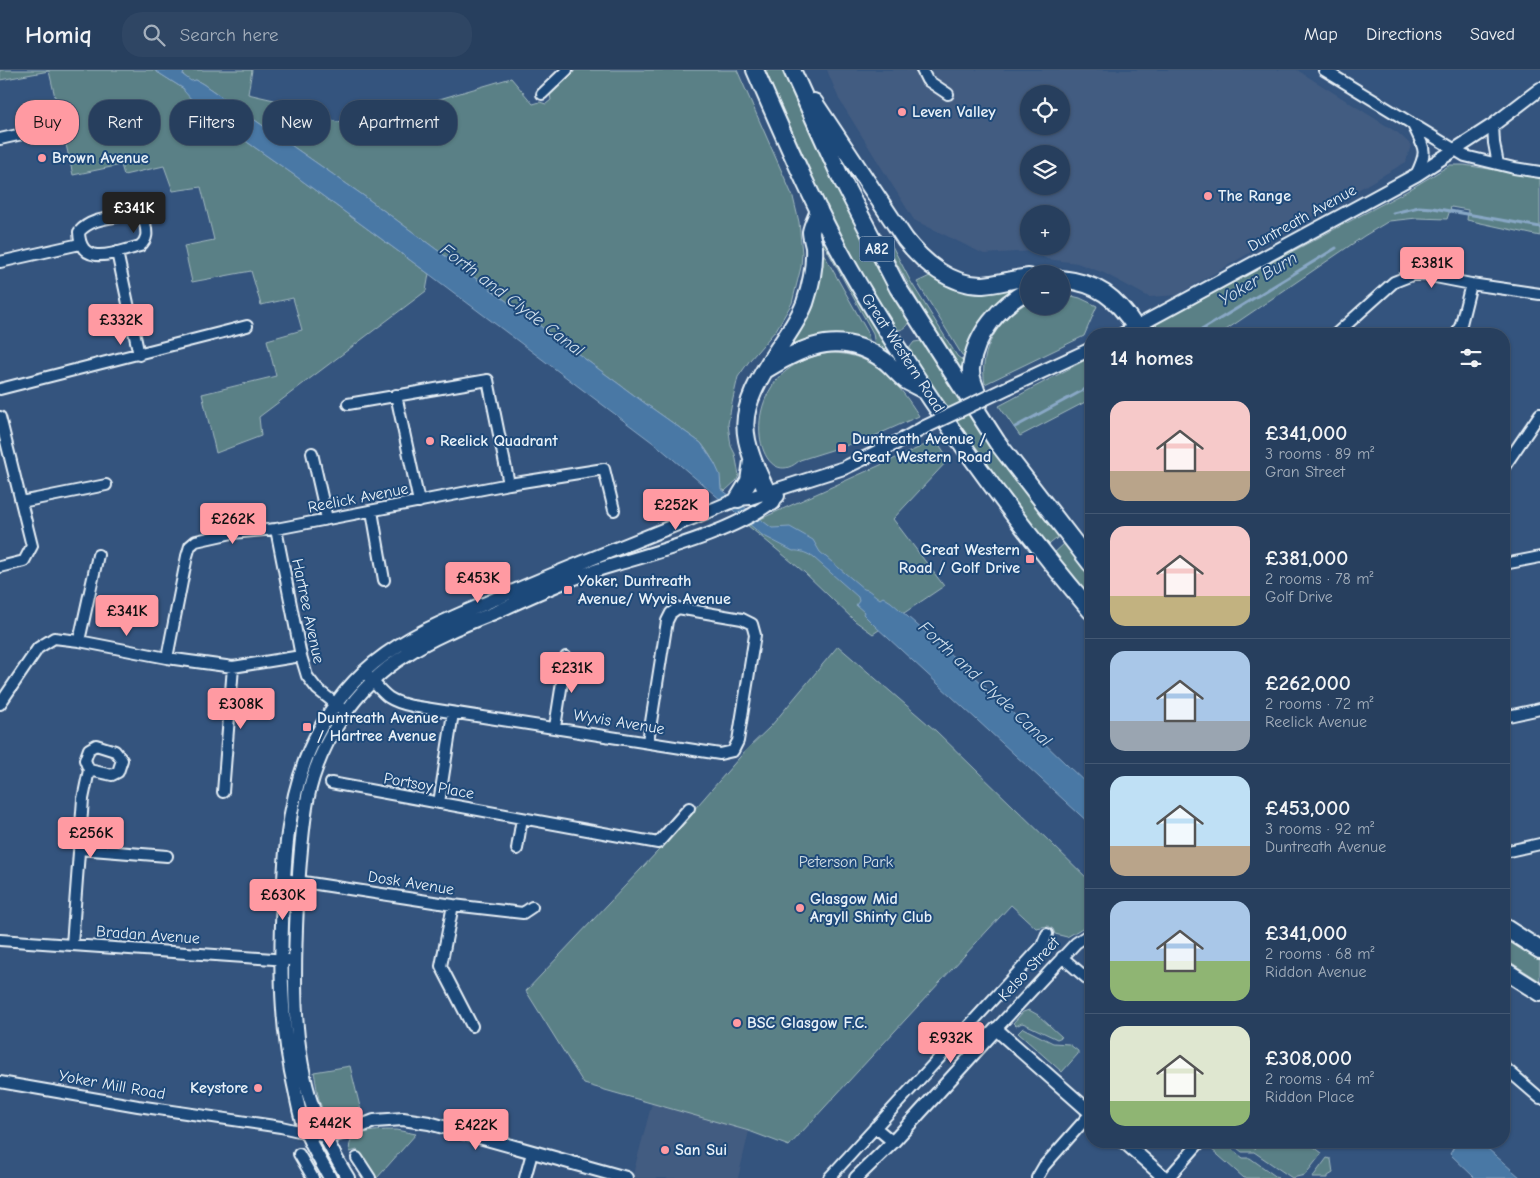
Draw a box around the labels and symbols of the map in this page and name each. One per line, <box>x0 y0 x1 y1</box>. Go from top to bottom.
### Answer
place label: Leven Valley <box>912 103 996 121</box>
marker: Leven Valley <box>896 106 908 118</box>
place label: Brown Avenue <box>52 149 149 167</box>
marker: Brown Avenue <box>36 152 48 164</box>
street label: Duntreath Avenue <box>1245 181 1359 255</box>
place label: The Range <box>1218 187 1291 205</box>
marker: The Range <box>1202 190 1214 202</box>
pin: £341K <box>99 191 169 234</box>
road number: A82 <box>860 236 894 262</box>
water label: Forth and Clyde Canal <box>436 239 589 361</box>
pin: £381K <box>1397 246 1467 289</box>
water label: Yoker Burn <box>1215 247 1301 311</box>
street label: Great Western Road <box>858 290 948 416</box>
pin: £332K <box>86 304 156 346</box>
place label: Duntreath Avenue / Great Western Road <box>852 430 991 466</box>
place label: Reelick Quadrant <box>440 432 558 450</box>
marker: Reelick Quadrant <box>424 435 436 447</box>
marker: Duntreath Avenue / Great Western Road <box>836 442 848 454</box>
street label: Reelick Avenue <box>306 479 410 517</box>
pin: £252K <box>641 488 711 531</box>
pin: £262K <box>198 502 268 545</box>
place label: Great Western Road / Golf Drive <box>899 541 1020 577</box>
marker: Great Western Road / Golf Drive <box>1024 553 1036 565</box>
street label: Hartree Avenue <box>288 557 328 665</box>
pin: £453K <box>443 562 513 604</box>
place label: Yoker, Duntreath Avenue/ Wyvis Avenue <box>578 572 731 608</box>
marker: Yoker, Duntreath Avenue/ Wyvis Avenue <box>562 584 574 596</box>
pin: £341K <box>92 594 162 637</box>
water label: Forth and Clyde Canal <box>914 617 1057 752</box>
pin: £231K <box>537 652 607 694</box>
pin: £308K <box>206 688 276 730</box>
street label: Wyvis Avenue <box>572 706 666 738</box>
place label: Duntreath Avenue / Hartree Avenue <box>317 709 439 745</box>
marker: Duntreath Avenue / Hartree Avenue <box>301 721 313 733</box>
street label: Portsoy Place <box>382 769 476 803</box>
pin: £256K <box>56 816 126 859</box>
park label: Peterson Park <box>799 853 894 871</box>
street label: Dosk Avenue <box>367 867 455 899</box>
pin: £630K <box>248 878 318 921</box>
place label: Glasgow Mid Argyll Shinty Club <box>810 890 932 926</box>
marker: Glasgow Mid Argyll Shinty Club <box>794 902 806 914</box>
street label: Bradan Avenue <box>96 922 200 948</box>
street label: Kelso Street <box>995 933 1063 1005</box>
place label: BSC Glasgow F.C. <box>747 1014 867 1032</box>
marker: BSC Glasgow F.C. <box>731 1017 743 1029</box>
pin: £932K <box>916 1022 986 1064</box>
street label: Yoker Mill Road <box>57 1067 167 1103</box>
place label: Keystore <box>190 1079 248 1097</box>
marker: Keystore <box>252 1082 264 1094</box>
pin: £442K <box>295 1106 365 1149</box>
pin: £422K <box>441 1108 511 1151</box>
place label: San Sui <box>675 1141 727 1159</box>
marker: San Sui <box>659 1144 671 1156</box>

